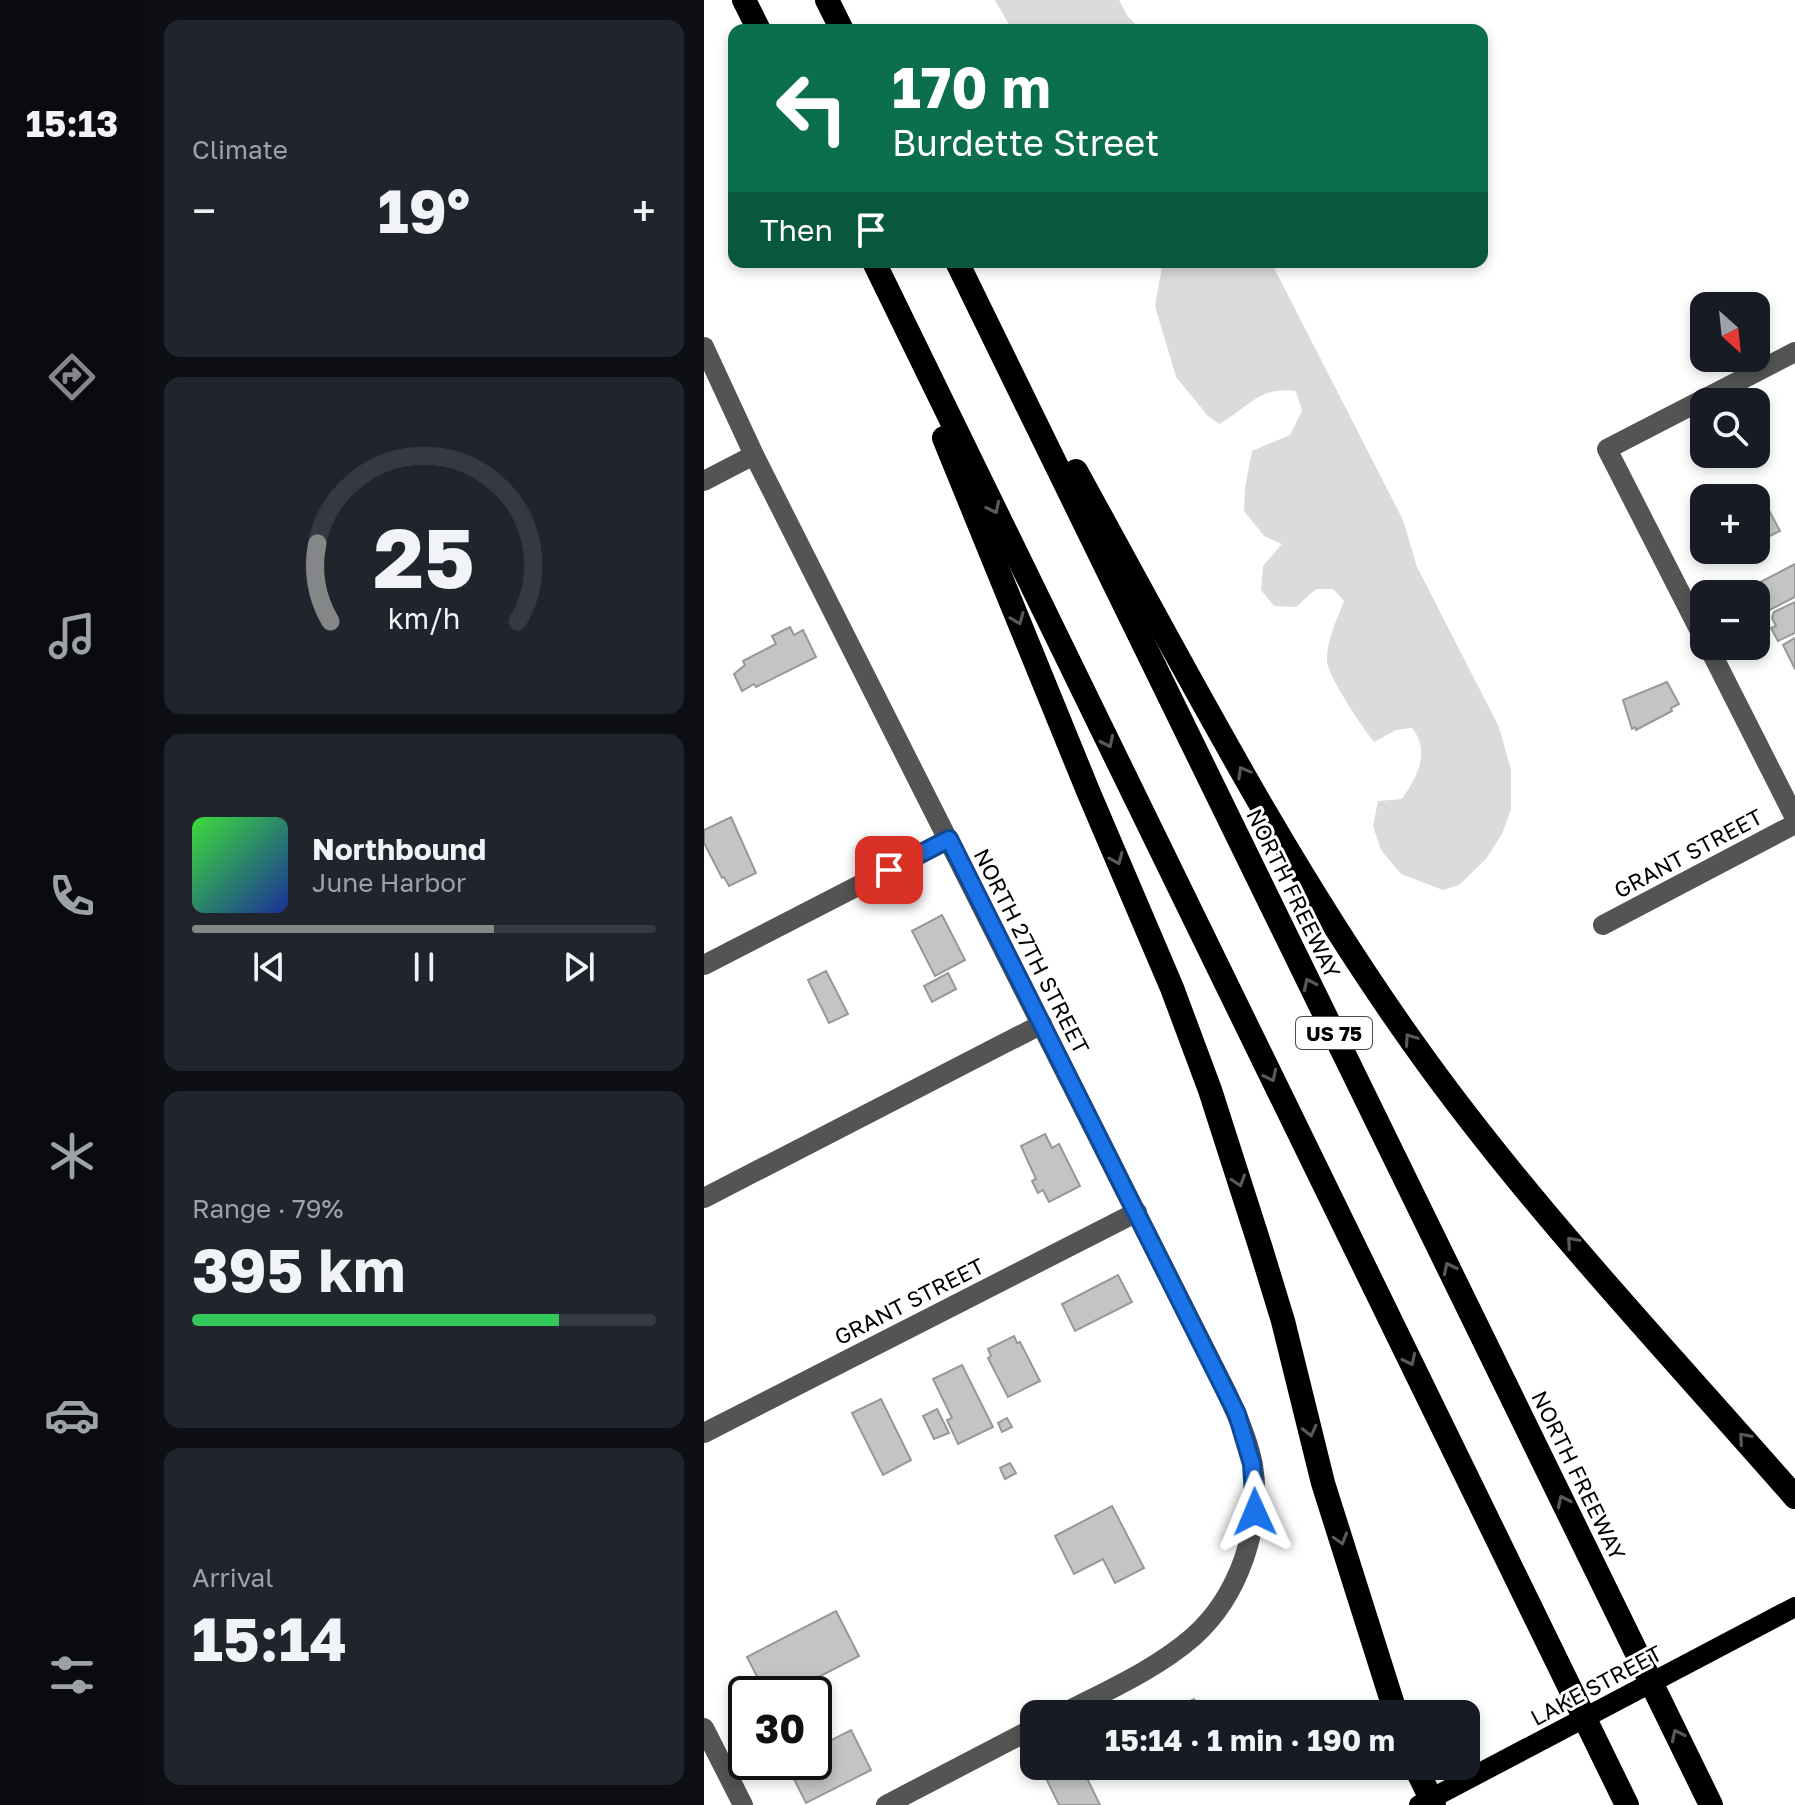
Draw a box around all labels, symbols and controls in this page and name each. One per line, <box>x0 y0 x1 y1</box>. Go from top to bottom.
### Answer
text: 170 m <box>892 53 1051 120</box>
icon: left <box>760 56 864 160</box>
text: 15:13 <box>26 102 118 145</box>
text: Burdette Street <box>892 121 1159 164</box>
text: Climate <box>192 134 288 165</box>
text: 19° <box>378 174 470 246</box>
text: − <box>192 184 216 237</box>
text: + <box>632 184 656 237</box>
icon: arrive <box>849 208 893 252</box>
text: Then <box>760 212 833 248</box>
north arrow <box>1690 292 1770 372</box>
map controls <box>1690 292 1770 660</box>
icon: directions <box>44 349 100 405</box>
button: search <box>1690 388 1770 468</box>
button: + <box>1690 484 1770 564</box>
one-way arrow <box>984 500 1000 515</box>
text: 25 <box>373 505 475 605</box>
button: − <box>1690 580 1770 660</box>
text: km/h <box>388 601 460 635</box>
icon: music <box>44 608 100 664</box>
one-way arrow <box>1008 611 1024 625</box>
one-way arrow <box>1098 734 1114 748</box>
one-way arrow <box>1237 765 1252 780</box>
street label: GRANT STREET <box>1609 802 1767 903</box>
street label: NORTH FREEWAY <box>1241 804 1347 982</box>
text: Northbound <box>312 831 486 867</box>
pin <box>855 836 923 904</box>
street label: NORTH 27TH STREET <box>968 844 1096 1059</box>
icon: arrive <box>867 848 911 892</box>
one-way arrow <box>1108 851 1124 866</box>
text: June Harbor <box>312 867 466 898</box>
icon: phone <box>44 868 100 924</box>
icon: previous <box>247 945 291 989</box>
icon: pause <box>402 945 446 989</box>
icon: next <box>557 945 601 989</box>
one-way arrow <box>1304 978 1319 993</box>
road number: US 75 <box>1296 1017 1372 1049</box>
one-way arrow <box>1405 1034 1420 1048</box>
one-way arrow <box>1261 1068 1277 1083</box>
icon: climate <box>44 1128 100 1184</box>
one-way arrow <box>1230 1173 1246 1187</box>
text: Range · 79% <box>192 1193 343 1224</box>
text: 395 km <box>192 1233 406 1305</box>
one-way arrow <box>1568 1237 1582 1252</box>
street label: GRANT STREET <box>830 1252 989 1350</box>
one-way arrow <box>1443 1261 1459 1276</box>
one-way arrow <box>1400 1352 1416 1367</box>
street label: NORTH FREEWAY <box>1526 1386 1632 1564</box>
icon: car <box>44 1387 100 1443</box>
one-way arrow <box>1300 1424 1317 1437</box>
one-way arrow <box>1739 1433 1753 1448</box>
position arrow <box>1213 1470 1297 1554</box>
one-way arrow <box>1557 1495 1573 1510</box>
one-way arrow <box>1332 1532 1348 1546</box>
text: Arrival <box>192 1562 273 1593</box>
text: 15:14 <box>192 1602 347 1674</box>
street label: LAKE STREET <box>1526 1639 1667 1731</box>
icon: filters <box>44 1647 100 1703</box>
speed limit sign: 30 <box>728 1676 832 1780</box>
text: 15:14 · 1 min · 190 m <box>1105 1722 1395 1758</box>
one-way arrow <box>1671 1729 1687 1743</box>

